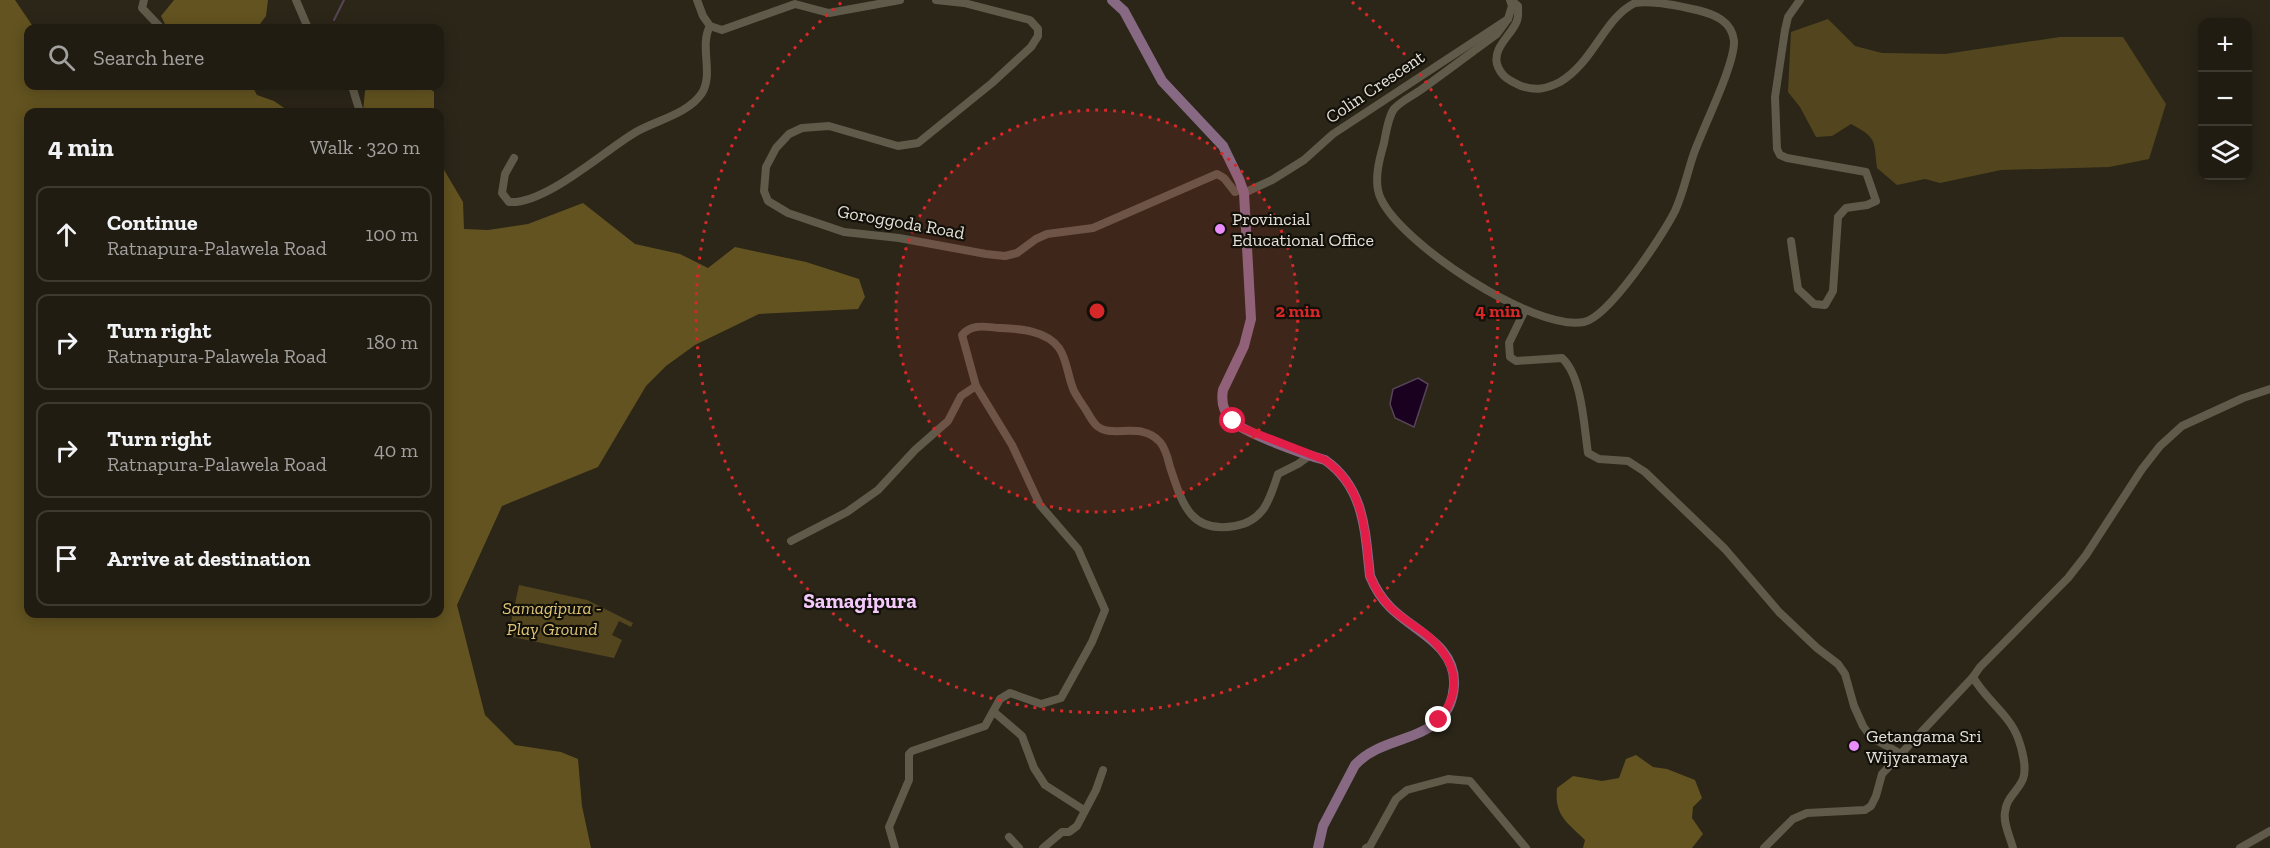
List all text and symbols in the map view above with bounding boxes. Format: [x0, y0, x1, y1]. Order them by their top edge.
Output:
map controls [2198, 18, 2252, 180]
button: + [2198, 18, 2252, 72]
search box [24, 24, 444, 90]
icon: search [45, 41, 78, 74]
text: Search here [93, 44, 204, 71]
street label: Colin Crescent [1321, 46, 1429, 128]
button: − [2198, 72, 2252, 126]
button: layers [2198, 126, 2252, 180]
text: 4 min [48, 131, 114, 163]
text: Walk · 320 m [310, 135, 420, 159]
street label: Goroggoda Road [836, 200, 966, 244]
place label: Provincial Educational Office [1232, 208, 1374, 251]
text: Continue [107, 209, 198, 236]
icon: ahead [50, 218, 83, 251]
text: 100 m [365, 222, 418, 246]
marker: Provincial Educational Office [1213, 222, 1227, 236]
text: Ratnapura-Palawela Road [107, 236, 327, 260]
text: 2 min [1276, 300, 1321, 322]
text: 4 min [1475, 300, 1521, 322]
centre of rings [1087, 301, 1107, 321]
text: Turn right [107, 317, 211, 344]
icon: right [50, 326, 83, 359]
text: 180 m [366, 330, 418, 354]
text: Ratnapura-Palawela Road [107, 344, 327, 368]
route start [1219, 407, 1245, 433]
text: Turn right [107, 425, 211, 452]
icon: right [50, 434, 83, 467]
text: 40 m [374, 438, 418, 462]
text: Ratnapura-Palawela Road [107, 452, 327, 476]
icon: arrive [50, 542, 83, 575]
text: Arrive at destination [107, 545, 310, 572]
district label: Samagipura [803, 588, 917, 613]
park label: Samagipura - Play Ground [502, 597, 602, 640]
route end [1425, 706, 1451, 732]
place label: Getangama Sri Wijyaramaya [1866, 725, 1982, 768]
marker: Getangama Sri Wijyaramaya [1847, 739, 1861, 753]

